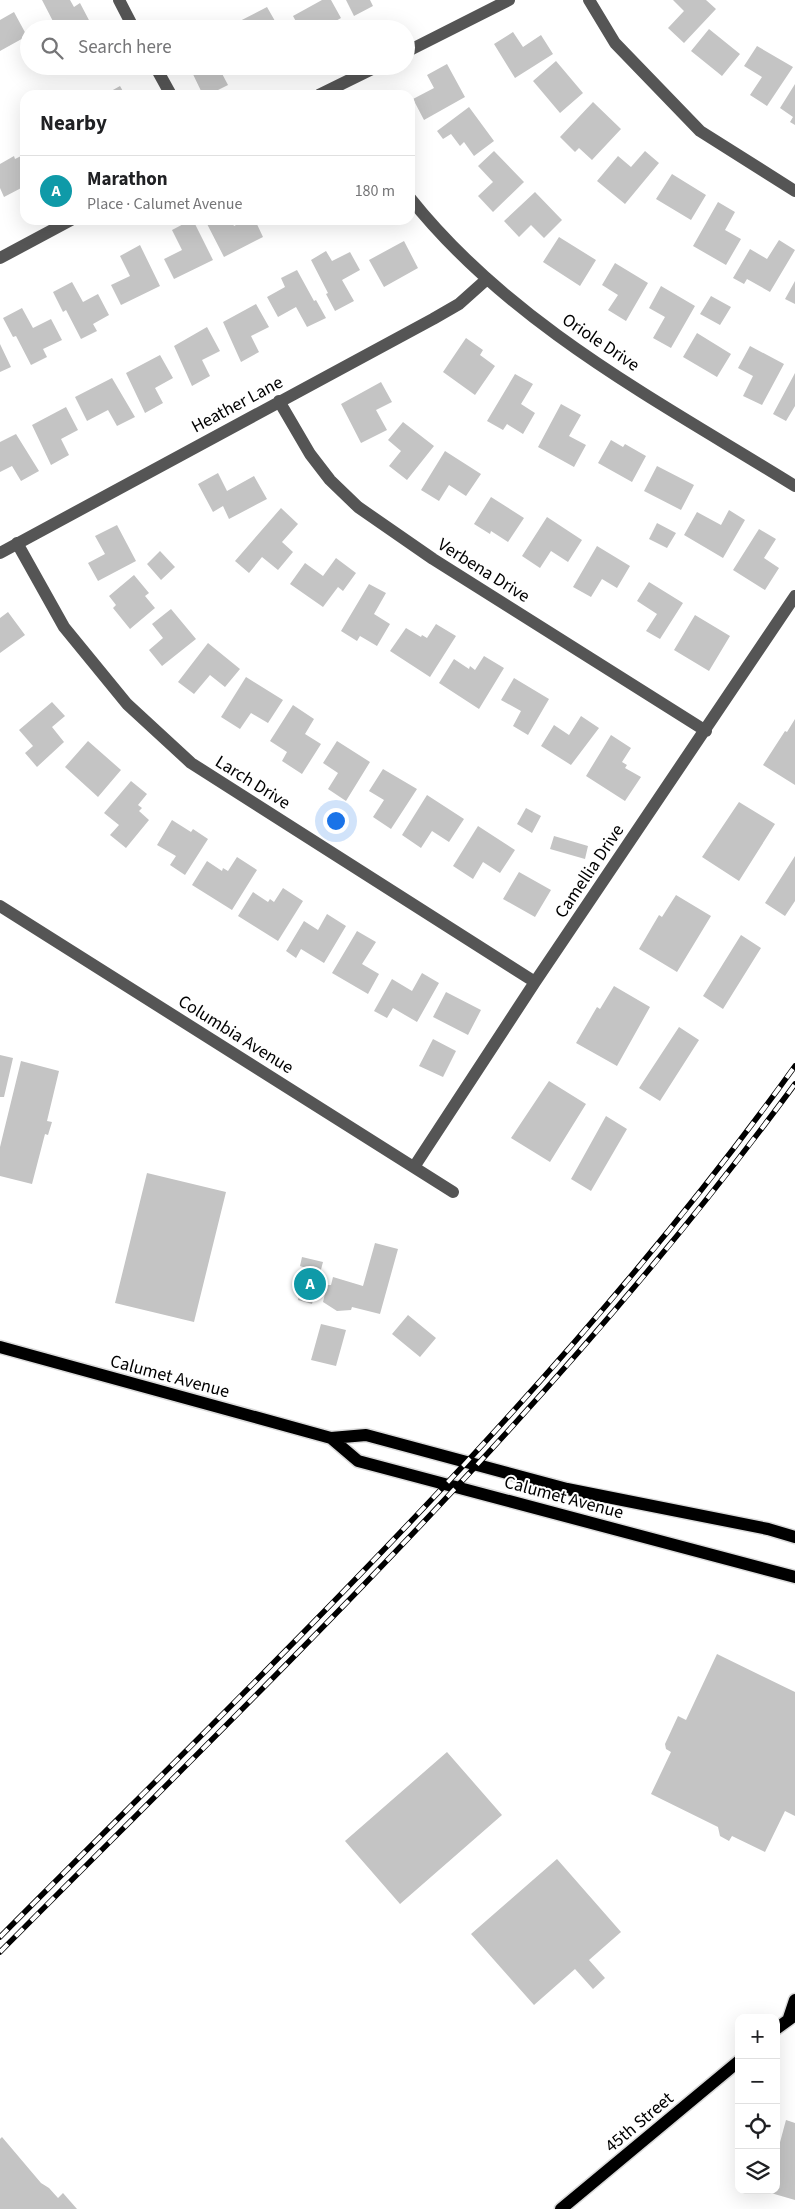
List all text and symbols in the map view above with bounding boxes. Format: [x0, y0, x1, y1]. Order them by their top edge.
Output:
search box [20, 20, 415, 75]
icon: search [38, 34, 66, 62]
text: Search here [78, 34, 172, 61]
text: Nearby [40, 108, 107, 138]
text: Marathon [87, 166, 168, 193]
text: A [51, 180, 61, 202]
text: 180 m [355, 180, 395, 202]
text: Place · Calumet Avenue [87, 193, 242, 215]
street label: Oriole Drive [557, 307, 644, 378]
street label: Heather Lane [187, 370, 288, 439]
street label: Verbena Drive [433, 532, 535, 609]
street label: Larch Drive [210, 749, 295, 815]
your location [323, 808, 349, 834]
street label: Camellia Drive [549, 819, 630, 923]
street label: Columbia Avenue [173, 989, 298, 1080]
pin: A [294, 1265, 326, 1303]
street label: Calumet Avenue [107, 1349, 232, 1404]
street label: Calumet Avenue [501, 1470, 626, 1525]
map controls [735, 2014, 780, 2194]
button: + [735, 2014, 780, 2059]
button: − [735, 2059, 780, 2104]
street label: 45th Street [600, 2086, 679, 2158]
button: locate [735, 2104, 780, 2149]
button: layers [735, 2149, 780, 2194]

